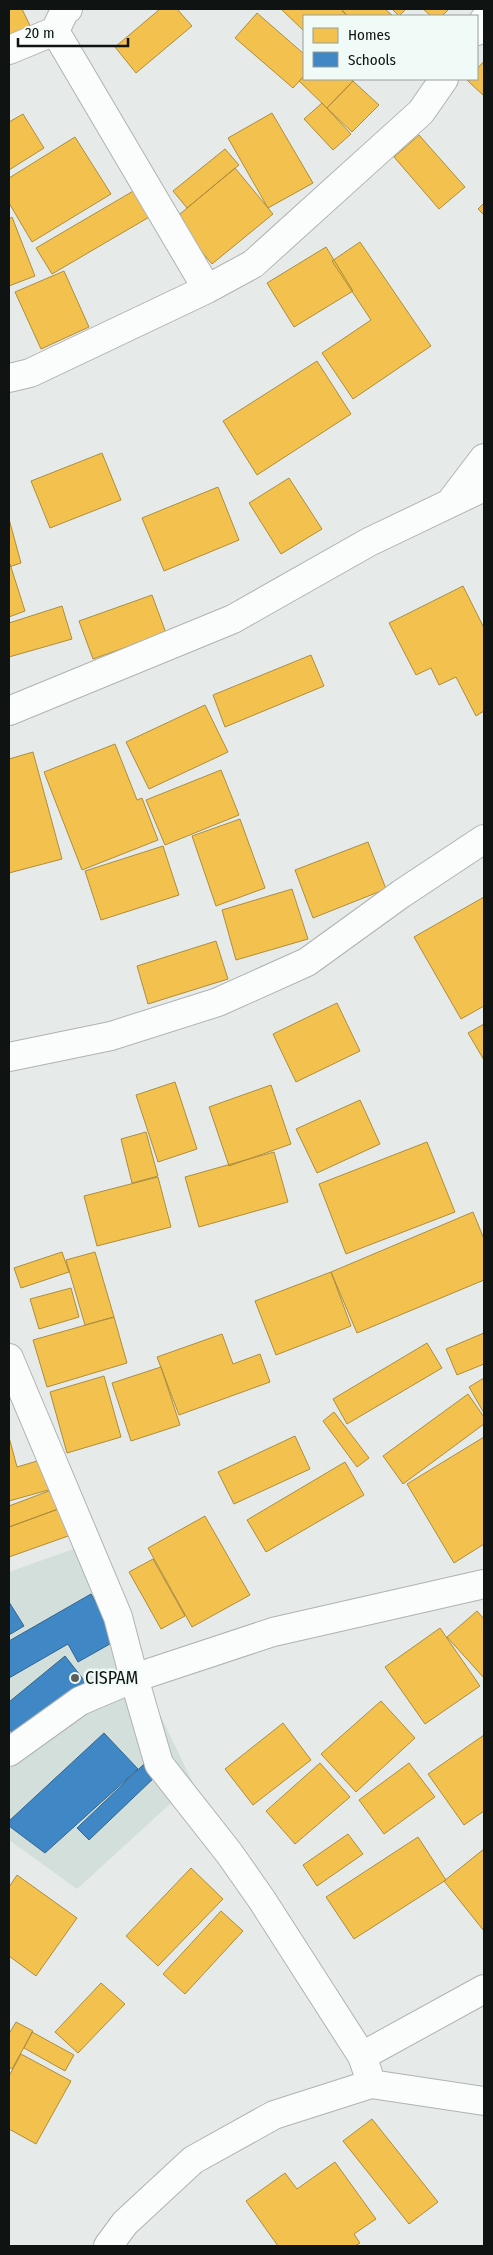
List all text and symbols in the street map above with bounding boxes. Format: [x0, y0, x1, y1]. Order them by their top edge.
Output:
scale bar [18, 15, 128, 47]
legend [303, 15, 478, 80]
text: 20 m [25, 24, 55, 42]
text: Homes [348, 26, 390, 44]
text: Schools [348, 51, 396, 69]
place label: CISPAM [85, 1667, 138, 1689]
marker: CISPAM [69, 1672, 81, 1684]

